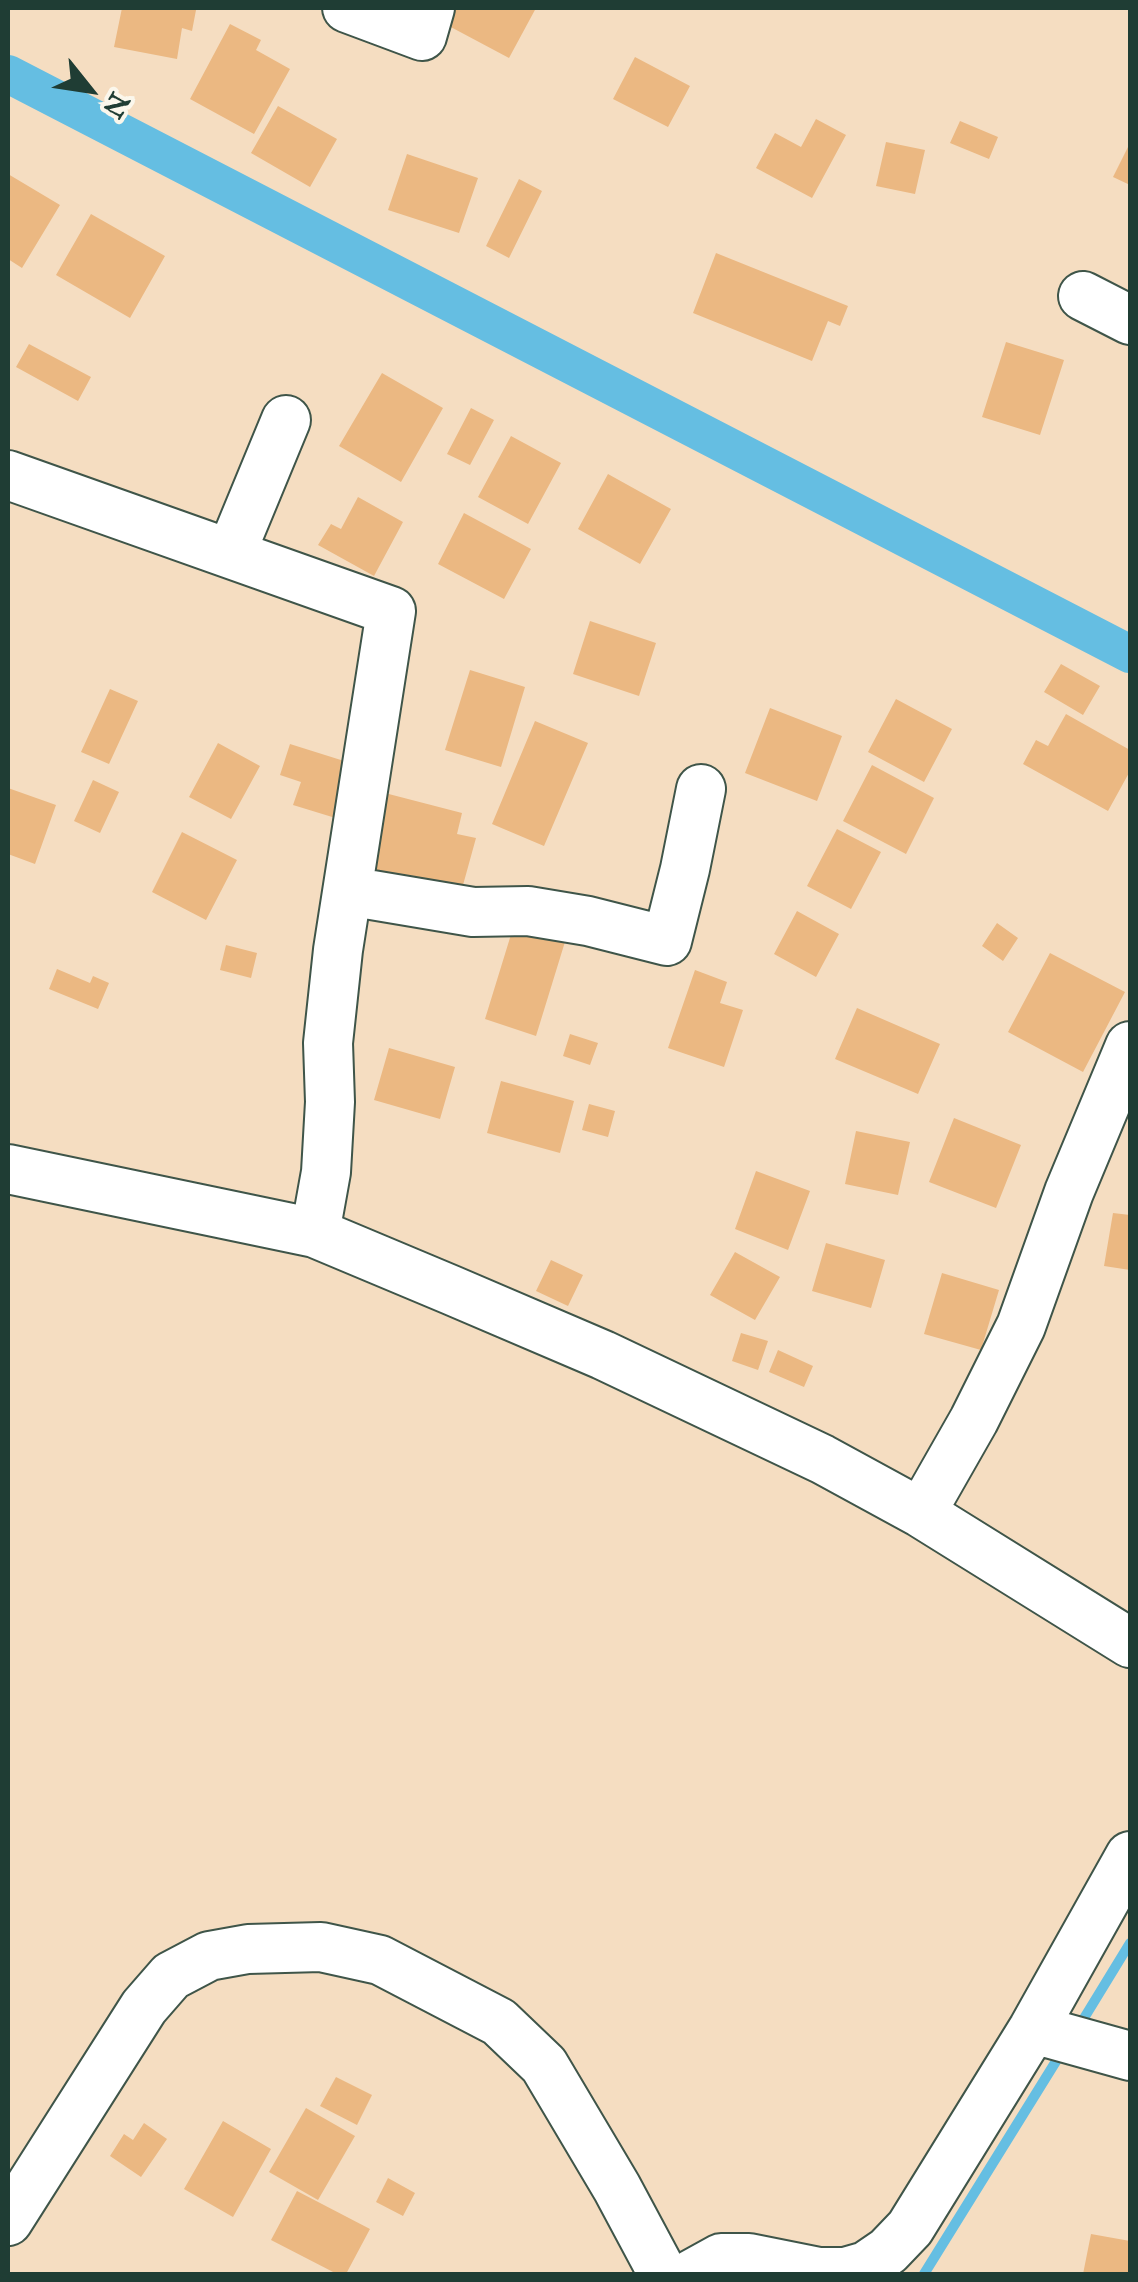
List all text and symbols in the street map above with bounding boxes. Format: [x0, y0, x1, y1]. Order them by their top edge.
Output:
north arrow [40, 40, 140, 140]
text: N [95, 86, 138, 124]

